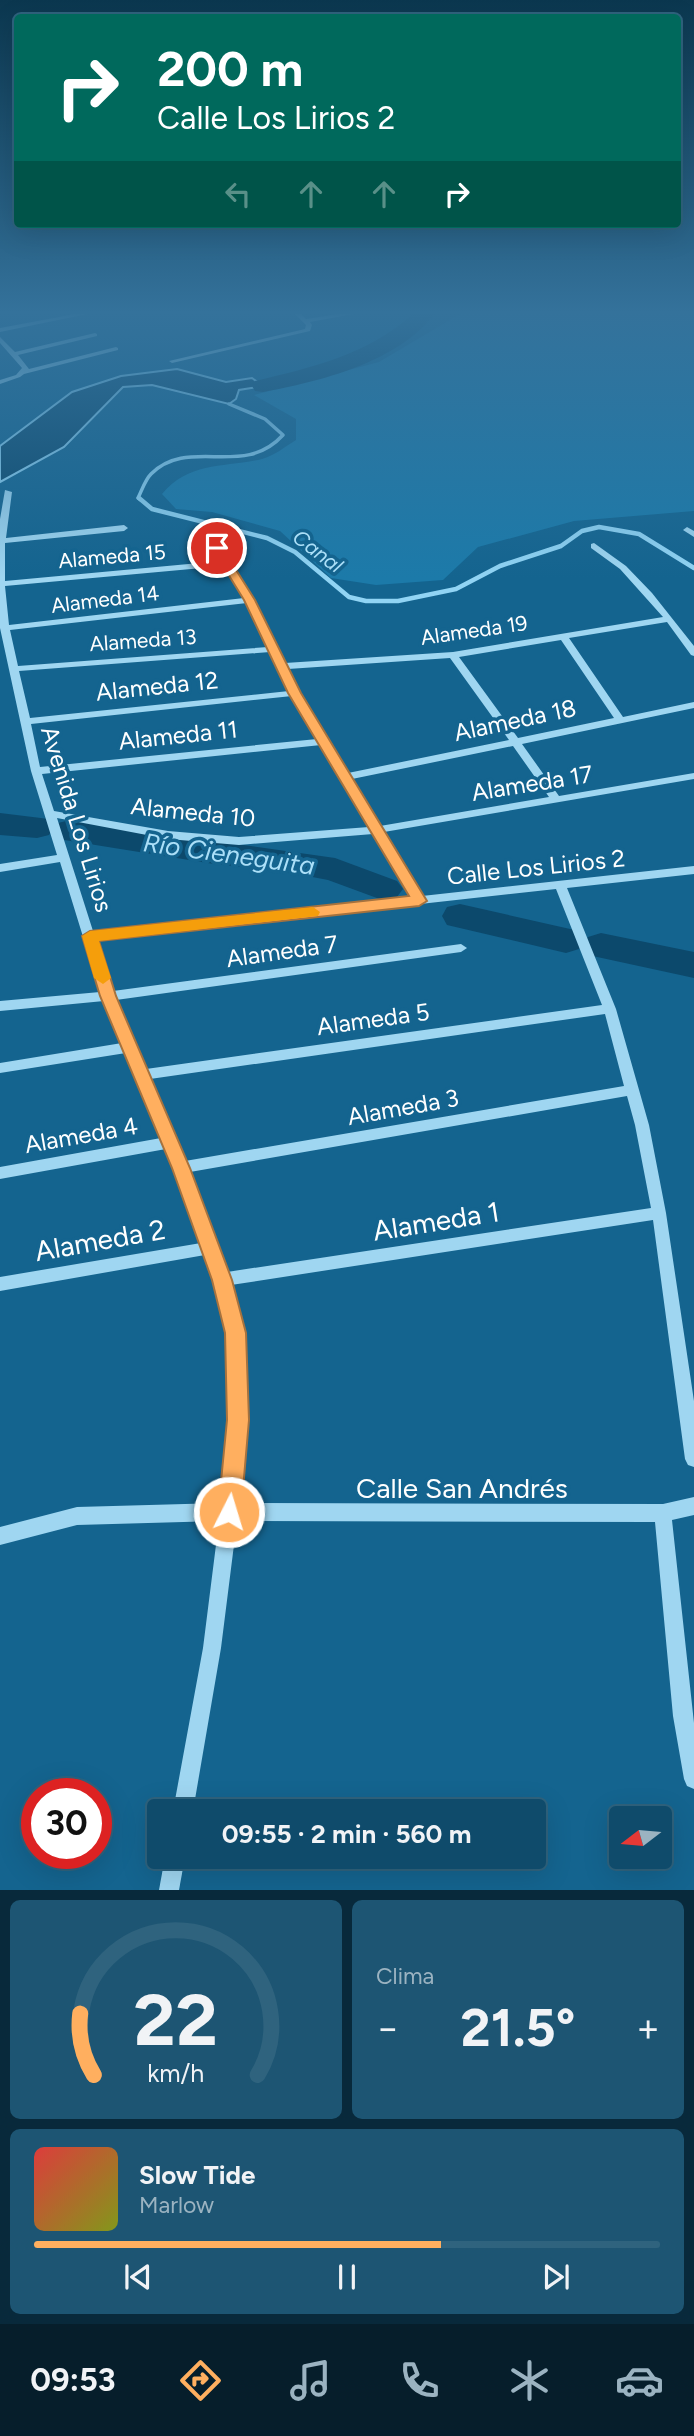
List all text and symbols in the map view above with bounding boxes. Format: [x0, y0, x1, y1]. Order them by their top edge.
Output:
text: 200 m [157, 39, 303, 98]
icon: right [42, 42, 133, 133]
text: Calle Los Lirios 2 [157, 99, 395, 137]
icon: left [219, 175, 257, 213]
icon: ahead [292, 175, 330, 213]
icon: ahead [365, 175, 403, 213]
icon: right [438, 175, 476, 213]
pin [187, 518, 247, 578]
water label: Canal [288, 524, 348, 578]
icon: arrive [198, 529, 236, 567]
street label: Alameda 15 [57, 539, 167, 573]
street label: Alameda 14 [49, 580, 161, 618]
street label: Alameda 19 [419, 610, 529, 650]
street label: Alameda 13 [89, 624, 197, 656]
street label: Alameda 12 [94, 665, 220, 707]
street label: Alameda 18 [451, 693, 579, 747]
street label: Alameda 11 [117, 714, 239, 756]
street label: Avenida Los Lirios [35, 723, 119, 915]
street label: Alameda 17 [469, 759, 595, 807]
street label: Alameda 10 [129, 791, 257, 833]
water label: Río Cieneguita [141, 826, 317, 882]
street label: Calle Los Lirios 2 [446, 843, 626, 891]
street label: Alameda 7 [224, 929, 340, 973]
street label: Alameda 5 [315, 997, 431, 1041]
street label: Alameda 3 [345, 1083, 461, 1131]
street label: Alameda 4 [22, 1111, 140, 1159]
street label: Alameda 1 [370, 1194, 502, 1248]
street label: Alameda 2 [32, 1212, 168, 1268]
street label: Calle San Andrés [356, 1471, 568, 1505]
position arrow [192, 1475, 266, 1549]
speed limit sign: 30 [21, 1778, 112, 1869]
north arrow [609, 1806, 672, 1869]
map controls [609, 1806, 672, 1869]
text: 09:55 · 2 min · 560 m [222, 1818, 471, 1850]
text: Clima [376, 1962, 434, 1990]
text: 22 [134, 1977, 218, 2064]
text: 21.5° [461, 1997, 575, 2059]
text: − [376, 2005, 400, 2051]
text: + [636, 2005, 660, 2051]
text: km/h [147, 2058, 205, 2088]
text: Slow Tide [139, 2159, 255, 2191]
text: Marlow [139, 2191, 214, 2219]
icon: previous [119, 2258, 157, 2296]
icon: pause [328, 2258, 366, 2296]
icon: next [537, 2258, 575, 2296]
icon: directions [176, 2356, 225, 2405]
icon: music [286, 2356, 335, 2405]
icon: phone [395, 2356, 444, 2405]
icon: climate [505, 2356, 554, 2405]
icon: car [615, 2356, 664, 2405]
text: 09:53 [30, 2361, 116, 2399]

